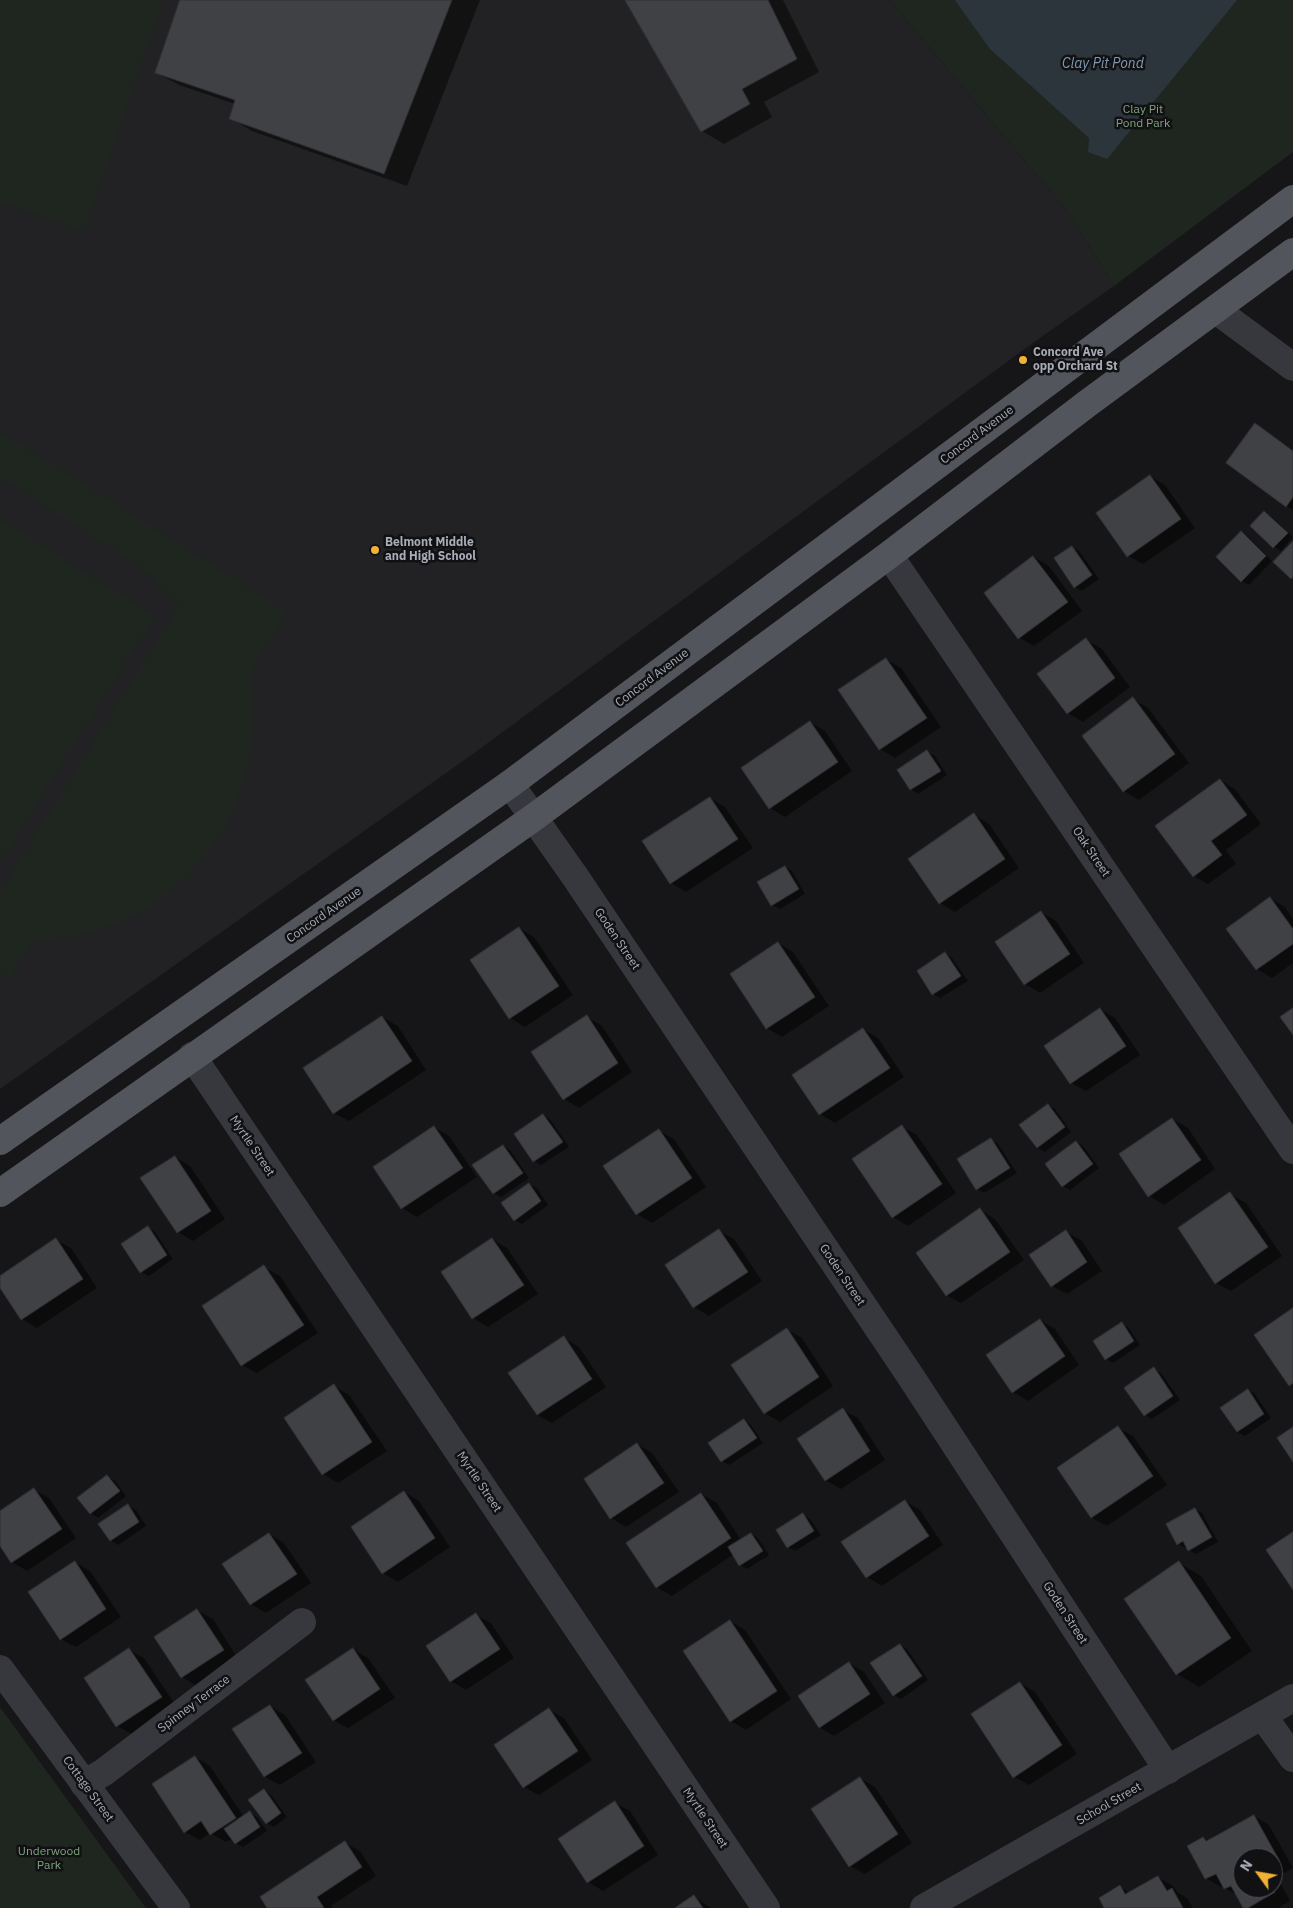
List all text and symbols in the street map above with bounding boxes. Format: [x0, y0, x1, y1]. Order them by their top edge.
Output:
water label: Clay Pit Pond [1062, 56, 1144, 72]
park label: Clay Pit Pond Park [1116, 103, 1170, 131]
place label: Concord Ave opp Orchard St [1033, 346, 1118, 374]
marker: Concord Ave opp Orchard St [1017, 354, 1029, 366]
street label: Concord Avenue [938, 403, 1016, 467]
place label: Belmont Middle and High School [385, 536, 476, 564]
marker: Belmont Middle and High School [369, 544, 381, 556]
street label: Concord Avenue [613, 646, 691, 710]
street label: Oak Street [1069, 824, 1113, 880]
street label: Concord Avenue [284, 884, 364, 946]
street label: Goden Street [591, 905, 643, 973]
street label: Myrtle Street [226, 1113, 278, 1179]
street label: Goden Street [816, 1241, 868, 1309]
street label: Myrtle Street [453, 1449, 505, 1515]
street label: Goden Street [1040, 1579, 1090, 1647]
street label: Spinney Terrace [155, 1672, 233, 1736]
street label: Cottage Street [59, 1753, 117, 1825]
street label: School Street [1074, 1780, 1144, 1828]
street label: Myrtle Street [679, 1785, 731, 1851]
park label: Underwood Park [18, 1845, 80, 1873]
north arrow [1233, 1848, 1283, 1898]
text: N [1236, 1857, 1256, 1875]

